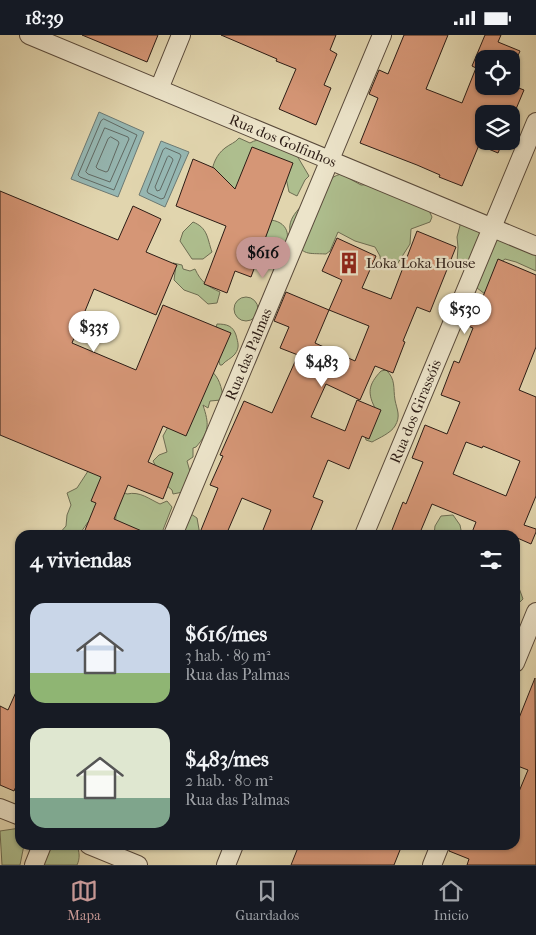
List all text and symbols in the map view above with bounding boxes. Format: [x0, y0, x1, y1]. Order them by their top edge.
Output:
text: 18:39 [25, 7, 64, 29]
map controls [475, 50, 520, 150]
button: locate [475, 50, 520, 95]
button: layers [475, 105, 520, 150]
street label: Rua dos Golfinhos [226, 110, 340, 171]
pin: $616 [233, 237, 293, 279]
text: $616 [247, 243, 279, 262]
building icon: Loka Loka House [336, 250, 362, 276]
place label: Loka Loka House [366, 254, 476, 272]
pin: $530 [435, 293, 495, 335]
text: $530 [449, 299, 481, 318]
street label: Rua das Palmas [221, 305, 276, 403]
pin: $335 [64, 311, 124, 353]
text: $335 [80, 317, 108, 336]
pin: $483 [292, 345, 352, 388]
text: $483 [306, 352, 338, 371]
street label: Rua dos Girassóis [386, 356, 445, 466]
icon: filters [477, 546, 505, 574]
text: 4 viviendas [30, 548, 131, 572]
text: $616/mes [185, 622, 267, 646]
icon: home [70, 623, 130, 683]
text: 3 hab. · 89 m² [185, 646, 271, 665]
text: Rua das Palmas [185, 665, 290, 684]
text: $483/mes [185, 747, 269, 771]
icon: home [70, 748, 130, 808]
text: 2 hab. · 80 m² [185, 771, 273, 790]
text: Rua das Palmas [185, 790, 290, 809]
tab: Mapa [67, 877, 101, 924]
tab: Guardados [235, 877, 299, 924]
tab: Inicio [434, 877, 469, 924]

